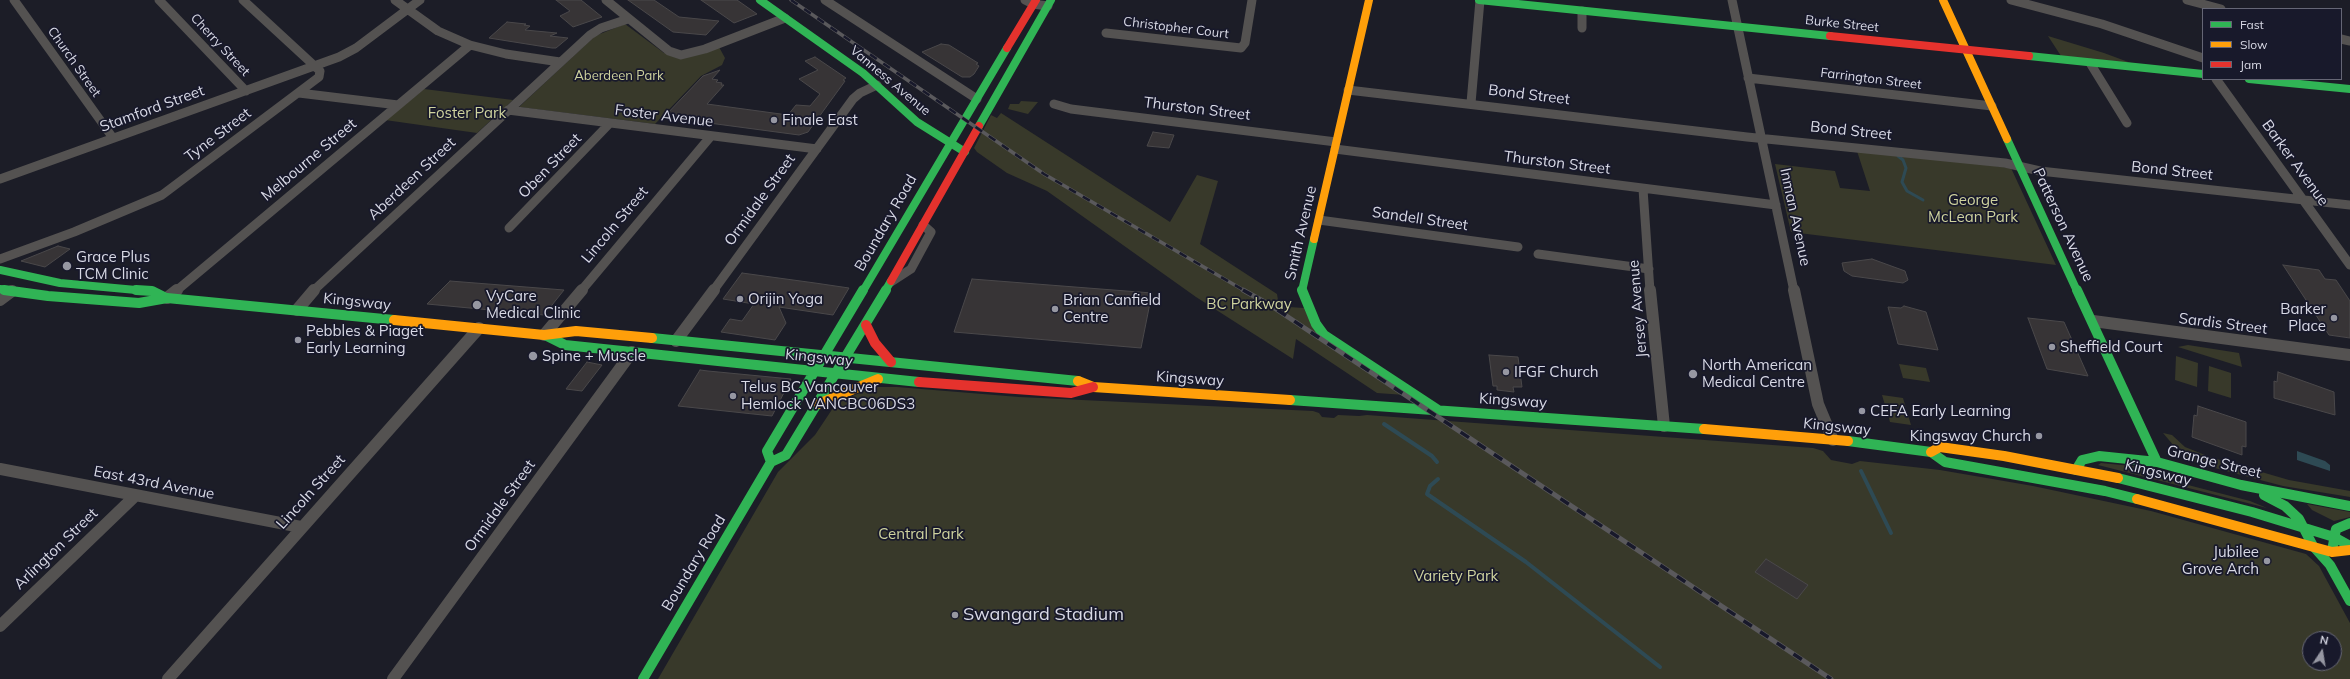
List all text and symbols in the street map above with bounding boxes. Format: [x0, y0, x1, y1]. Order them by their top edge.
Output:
legend [2202, 8, 2342, 80]
street label: Cherry Street [187, 11, 253, 79]
street label: Burke Street [1804, 12, 1880, 36]
street label: Christopher Court [1122, 14, 1230, 42]
text: Fast [2240, 17, 2264, 32]
street label: Church Street [44, 24, 104, 100]
text: Slow [2240, 37, 2268, 52]
street label: Vanness Avenue [847, 43, 933, 119]
text: Jam [2240, 57, 2262, 72]
street label: Farrington Street [1820, 65, 1922, 93]
park label: Aberdeen Park [574, 68, 664, 84]
street label: Bond Street [1487, 81, 1571, 109]
street label: Stamford Street [97, 82, 207, 136]
street label: Thurston Street [1143, 94, 1251, 124]
street label: Foster Avenue [614, 101, 714, 131]
street label: Tyne Street [181, 104, 255, 166]
park label: Foster Park [428, 104, 506, 122]
place label: Finale East [782, 111, 858, 129]
street label: Melbourne Street [258, 115, 360, 205]
marker: Finale East [769, 115, 779, 125]
street label: Barker Avenue [2258, 116, 2332, 210]
street label: Bond Street [1809, 118, 1893, 144]
street label: Oben Street [515, 130, 585, 202]
street label: Aberdeen Street [365, 134, 459, 224]
street label: Thurston Street [1503, 148, 1611, 178]
street label: Ormidale Street [721, 151, 799, 249]
street label: Bond Street [2130, 158, 2214, 184]
street label: Patterson Avenue [2029, 165, 2097, 285]
street label: Inman Avenue [1776, 166, 1814, 268]
street label: Boundary Road [851, 171, 921, 275]
street label: Lincoln Street [578, 183, 652, 267]
street label: Smith Avenue [1281, 184, 1321, 282]
park label: George McLean Park [1928, 191, 2018, 226]
street label: Sandell Street [1371, 203, 1469, 235]
place label: Grace Plus TCM Clinic [76, 248, 150, 283]
street label: Jersey Avenue [1625, 259, 1651, 359]
marker: Grace Plus TCM Clinic [61, 260, 73, 272]
place label: VyCare Medical Clinic [486, 287, 581, 322]
street label: Kingsway [322, 289, 392, 315]
place label: Orijin Yoga [748, 290, 823, 308]
place label: Brian Canfield Centre [1063, 291, 1161, 326]
marker: Orijin Yoga [735, 294, 745, 304]
park label: BC Parkway [1206, 295, 1292, 313]
marker: VyCare Medical Clinic [471, 299, 483, 311]
place label: Barker Place [2280, 300, 2326, 335]
marker: Brian Canfield Centre [1050, 304, 1060, 314]
street label: Sardis Street [2178, 310, 2268, 338]
marker: Barker Place [2329, 313, 2339, 323]
place label: Pebbles & Piaget Early Learning [306, 322, 423, 357]
marker: Pebbles & Piaget Early Learning [293, 335, 303, 345]
place label: Sheffield Court [2060, 338, 2162, 356]
marker: Sheffield Court [2047, 342, 2057, 352]
street label: Kingsway [784, 345, 854, 371]
place label: Spine + Muscle [542, 347, 646, 365]
marker: Spine + Muscle [527, 350, 539, 362]
place label: North American Medical Centre [1702, 356, 1812, 391]
place label: IFGF Church [1514, 363, 1599, 381]
marker: IFGF Church [1501, 367, 1511, 377]
street label: Kingsway [1155, 368, 1225, 390]
marker: North American Medical Centre [1687, 368, 1699, 380]
place label: Telus BC Vancouver Hemlock VANCBC06DS3 [741, 378, 915, 413]
street label: Kingsway [1478, 390, 1548, 412]
marker: Telus BC Vancouver Hemlock VANCBC06DS3 [728, 391, 738, 401]
place label: CEFA Early Learning [1870, 402, 2011, 420]
marker: CEFA Early Learning [1857, 406, 1867, 416]
street label: Kingsway [1802, 414, 1872, 440]
place label: Kingsway Church [1910, 427, 2031, 445]
marker: Kingsway Church [2034, 431, 2044, 441]
street label: Grange Street [2165, 442, 2263, 482]
street label: Lincoln Street [273, 451, 349, 533]
street label: Kingsway [2123, 456, 2193, 490]
street label: Ormidale Street [461, 457, 539, 555]
street label: East 43rd Avenue [92, 462, 216, 504]
street label: Arlington Street [10, 505, 102, 593]
street label: Boundary Road [658, 512, 730, 614]
park label: Central Park [878, 525, 964, 543]
place label: Jubilee Grove Arch [2182, 543, 2259, 578]
marker: Jubilee Grove Arch [2262, 556, 2272, 566]
park label: Variety Park [1414, 567, 1498, 585]
place label: Swangard Stadium [963, 604, 1124, 626]
marker: Swangard Stadium [950, 610, 960, 620]
north arrow [2302, 631, 2342, 671]
text: N [2319, 633, 2330, 648]

